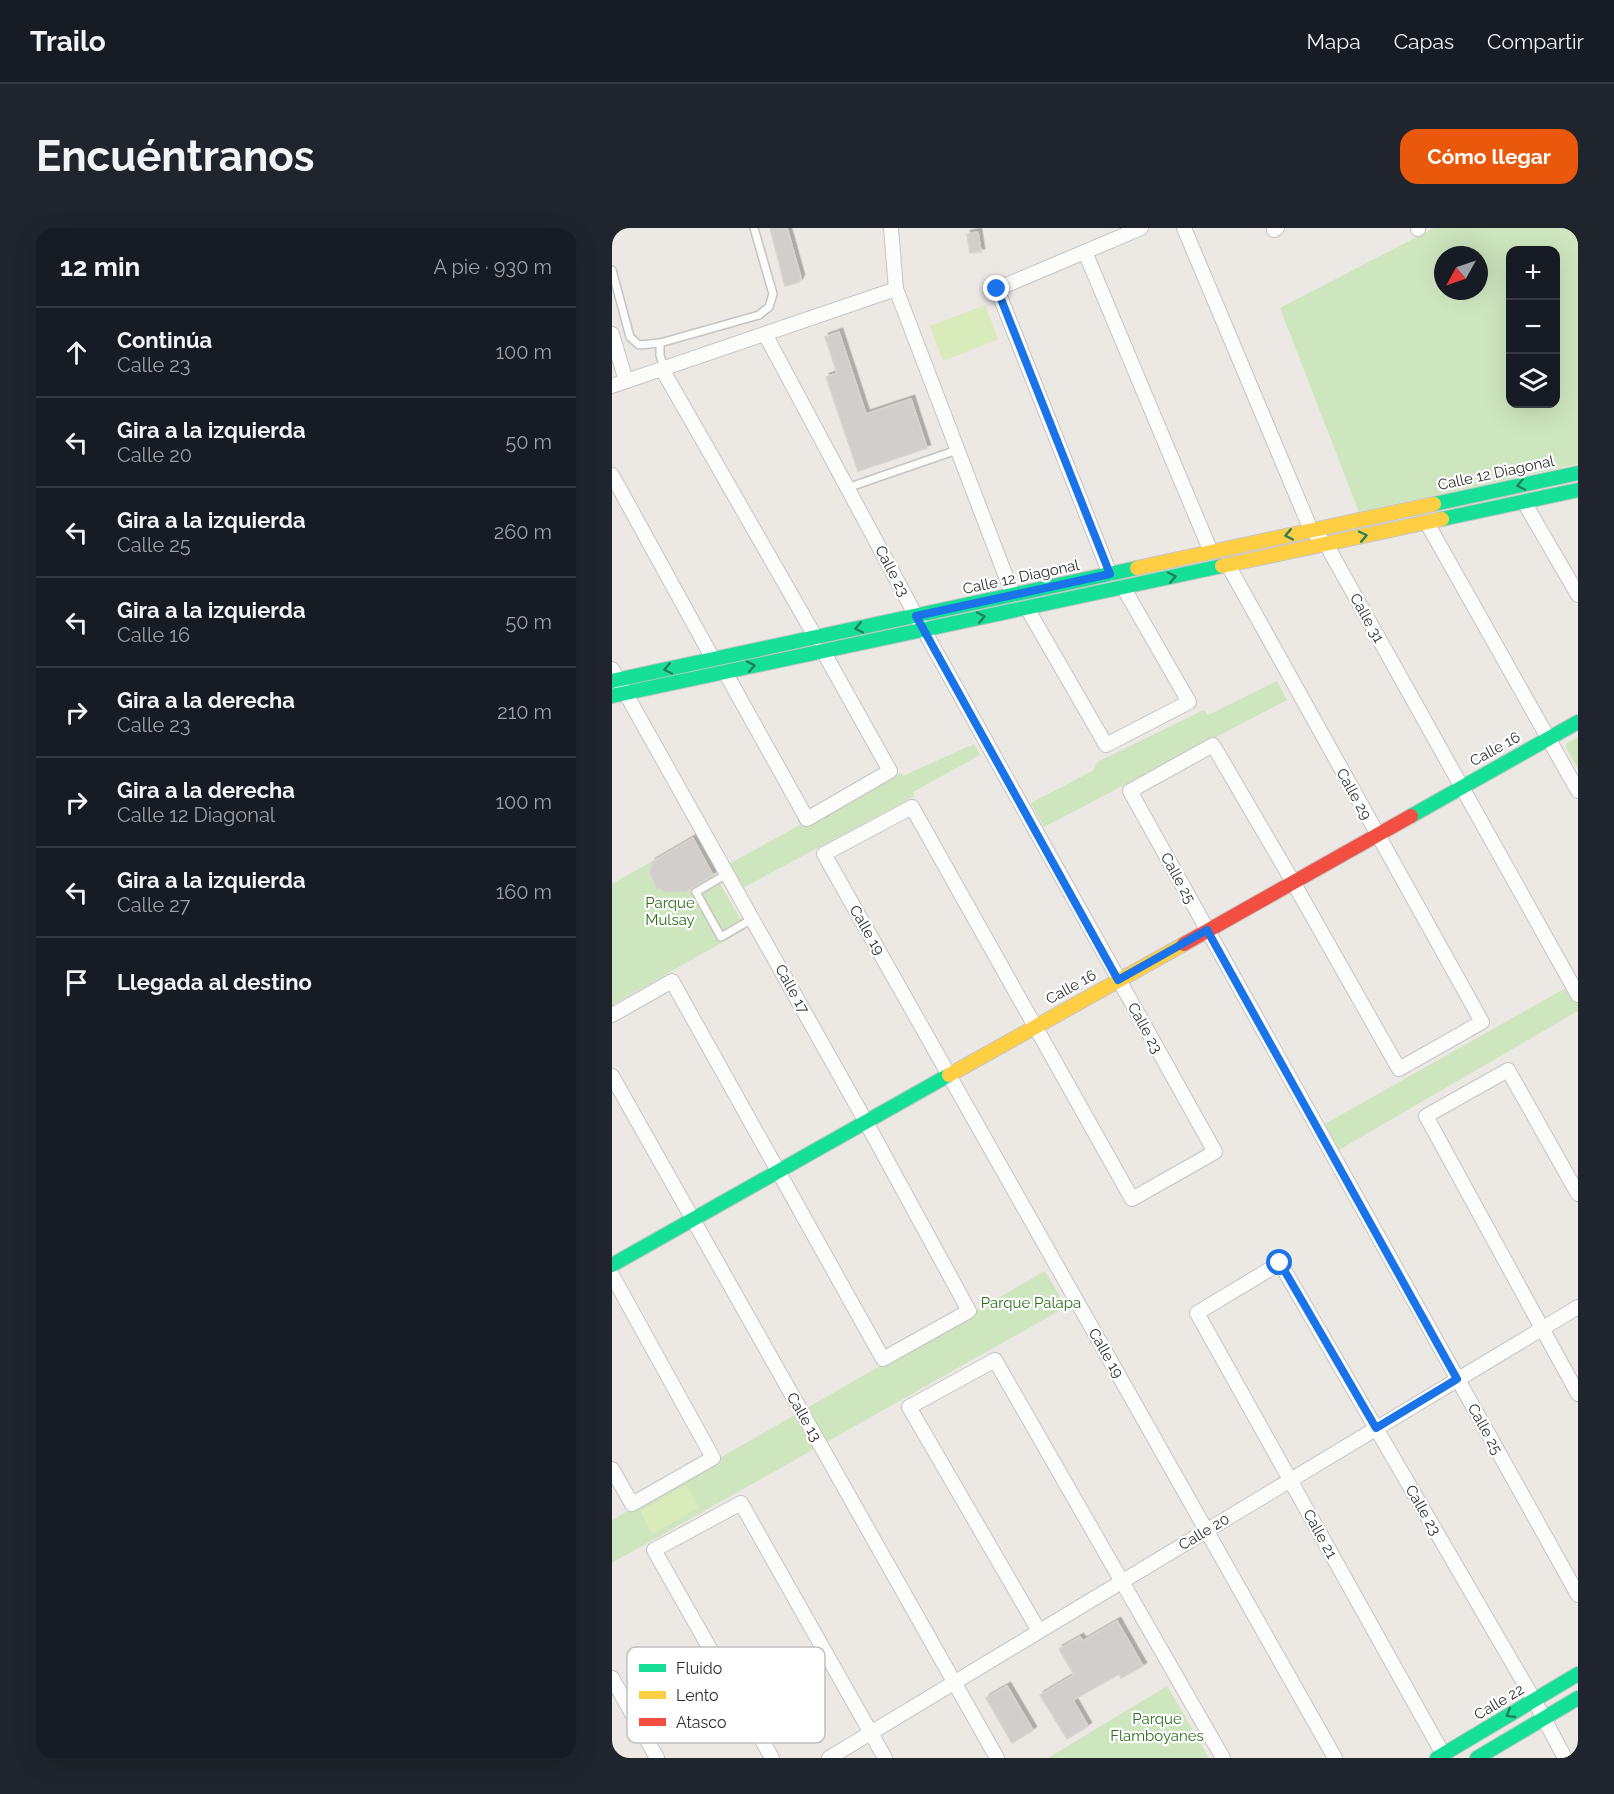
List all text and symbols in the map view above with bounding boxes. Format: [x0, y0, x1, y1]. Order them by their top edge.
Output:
text: Trailo [30, 25, 106, 58]
text: Mapa [1306, 29, 1361, 54]
text: Capas [1394, 29, 1454, 54]
text: Compartir [1487, 29, 1584, 54]
button: Cómo llegar [1400, 129, 1578, 184]
text: Encuéntranos [36, 132, 315, 181]
north arrow [1434, 246, 1488, 300]
map controls [1506, 246, 1560, 408]
button: + [1506, 246, 1560, 300]
text: 12 min [60, 252, 140, 282]
text: A pie · 930 m [433, 255, 552, 279]
route end [983, 275, 1009, 301]
button: − [1506, 300, 1560, 354]
text: Continúa [117, 327, 212, 353]
icon: ahead [60, 336, 93, 369]
text: 100 m [495, 340, 552, 364]
text: Calle 23 [117, 353, 190, 377]
button: layers [1506, 354, 1560, 408]
text: Gira a la izquierda [117, 417, 306, 443]
icon: left [60, 426, 93, 459]
text: 50 m [505, 430, 552, 454]
text: Calle 20 [117, 443, 192, 467]
street label: Calle 12 Diagonal [1436, 452, 1557, 494]
one-way arrow [1516, 478, 1526, 491]
text: Gira a la izquierda [117, 507, 306, 533]
icon: left [60, 516, 93, 549]
text: 260 m [494, 520, 552, 544]
one-way arrow [1284, 528, 1294, 541]
one-way arrow [1357, 530, 1367, 543]
text: Calle 25 [117, 533, 191, 557]
street label: Calle 23 [871, 542, 913, 600]
street label: Calle 12 Diagonal [961, 556, 1082, 598]
one-way arrow [1167, 571, 1177, 584]
street label: Calle 31 [1346, 590, 1388, 646]
text: Gira a la izquierda [117, 597, 306, 623]
icon: left [60, 606, 93, 639]
text: 50 m [505, 610, 552, 634]
one-way arrow [976, 612, 986, 625]
one-way arrow [854, 621, 864, 634]
text: Calle 16 [117, 623, 190, 647]
one-way arrow [746, 660, 756, 673]
one-way arrow [664, 662, 674, 675]
text: Gira a la derecha [117, 687, 295, 713]
icon: right [60, 696, 93, 729]
text: 210 m [497, 700, 552, 724]
text: Calle 23 [117, 713, 190, 737]
street label: Calle 16 [1467, 728, 1523, 770]
street label: Calle 29 [1333, 765, 1376, 823]
text: Gira a la derecha [117, 777, 295, 803]
icon: right [60, 786, 93, 819]
text: 100 m [495, 790, 552, 814]
text: Calle 12 Diagonal [117, 803, 275, 827]
street label: Calle 25 [1157, 849, 1199, 907]
text: Gira a la izquierda [117, 867, 306, 893]
icon: left [60, 876, 93, 909]
text: 160 m [496, 880, 552, 904]
text: Calle 27 [117, 893, 190, 917]
park label: Parque Mulsay [645, 894, 695, 929]
street label: Calle 19 [846, 902, 889, 958]
street label: Calle 17 [771, 961, 813, 1017]
icon: arrive [60, 966, 93, 999]
street label: Calle 16 [1043, 966, 1099, 1008]
text: Llegada al destino [117, 969, 312, 995]
street label: Calle 23 [1124, 1000, 1166, 1056]
route start [1266, 1249, 1292, 1275]
park label: Parque Palapa [981, 1294, 1081, 1312]
street label: Calle 19 [1085, 1325, 1128, 1381]
street label: Calle 13 [783, 1389, 825, 1445]
street label: Calle 25 [1464, 1400, 1506, 1458]
street label: Calle 23 [1401, 1482, 1445, 1538]
street label: Calle 21 [1299, 1506, 1341, 1562]
street label: Calle 20 [1175, 1510, 1233, 1554]
legend [627, 1647, 825, 1743]
text: Fluido [676, 1659, 722, 1678]
street label: Calle 22 [1471, 1680, 1527, 1724]
text: Lento [676, 1686, 719, 1705]
one-way arrow [1506, 1707, 1516, 1719]
park label: Parque Flamboyanes [1110, 1710, 1204, 1745]
text: Atasco [676, 1713, 727, 1732]

